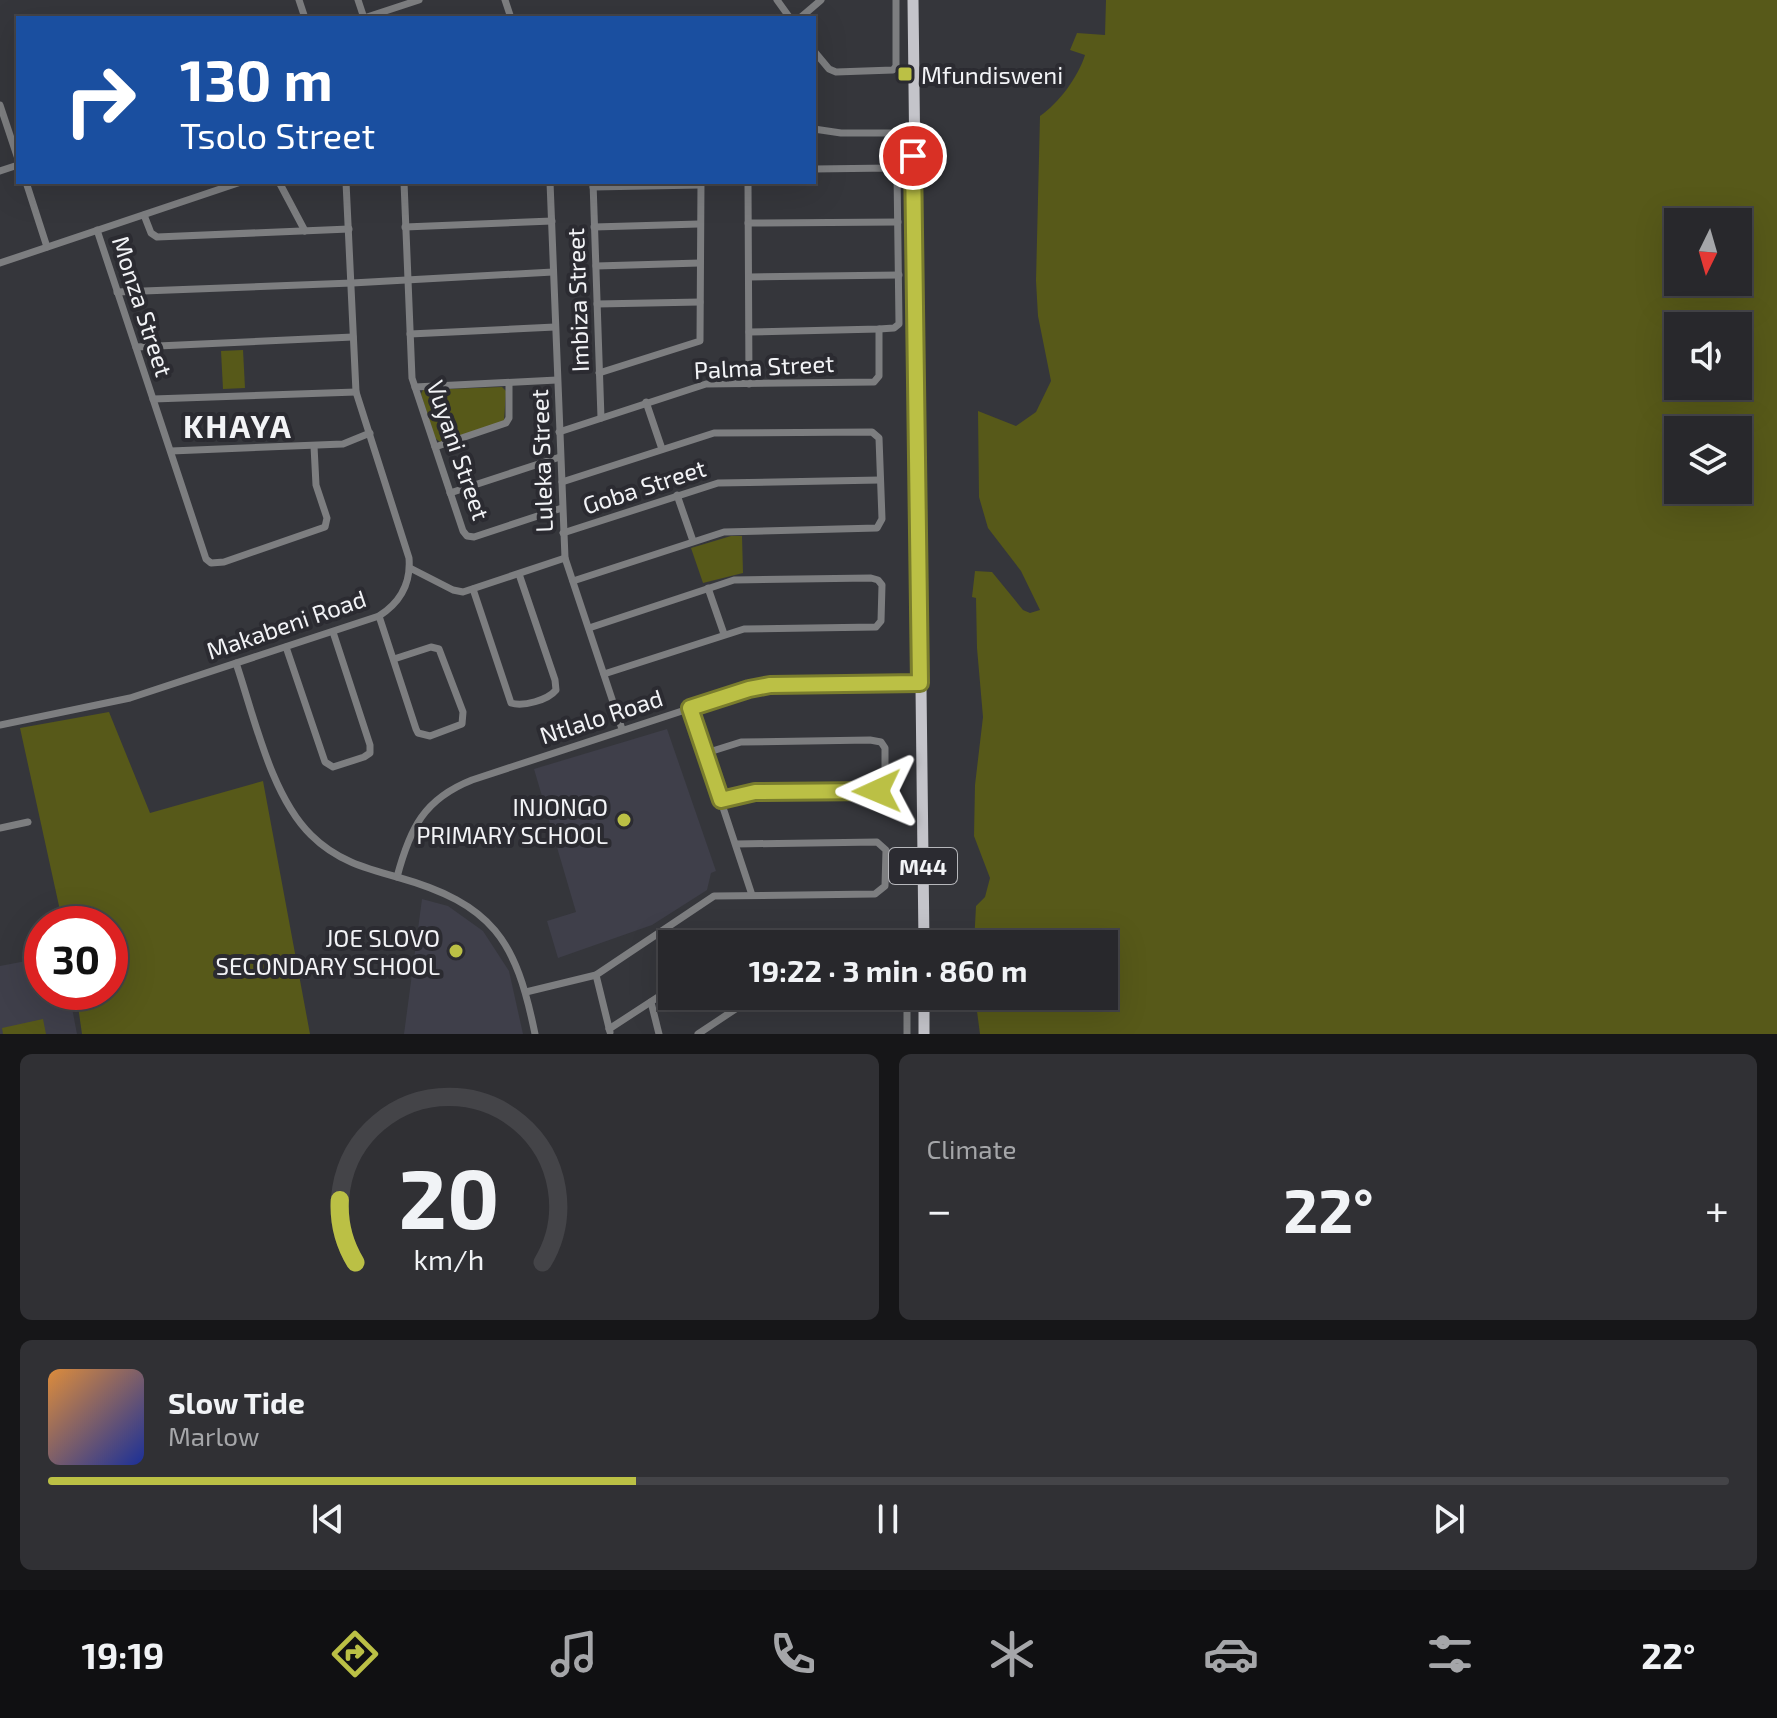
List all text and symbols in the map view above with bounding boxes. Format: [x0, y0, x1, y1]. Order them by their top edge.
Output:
text: 130 m [180, 45, 333, 112]
icon: right [48, 48, 152, 152]
place label: Mfundisweni [921, 60, 1063, 89]
marker: Mfundisweni [896, 65, 914, 83]
text: Tsolo Street [180, 113, 375, 156]
pin [879, 122, 947, 190]
icon: arrive [891, 134, 935, 178]
north arrow [1664, 208, 1752, 296]
map controls [1664, 208, 1752, 504]
street label: Imbiza Street [560, 227, 594, 373]
street label: Monza Street [107, 232, 179, 380]
button: sound [1664, 312, 1752, 400]
street label: Palma Street [693, 348, 835, 384]
street label: Vuyani Street [422, 377, 496, 523]
street label: Luleka Street [524, 389, 558, 533]
district label: KHAYA [183, 406, 293, 444]
button: layers [1664, 416, 1752, 504]
street label: Goba Street [579, 452, 709, 520]
street label: Makabeni Road [202, 583, 370, 665]
street label: Ntlalo Road [536, 682, 666, 750]
position arrow [835, 749, 919, 833]
place label: INJONGO PRIMARY SCHOOL [416, 792, 608, 849]
marker: INJONGO PRIMARY SCHOOL [615, 811, 633, 829]
road number: M44 [889, 848, 957, 884]
speed limit sign: 30 [24, 906, 128, 1010]
place label: JOE SLOVO SECONDARY SCHOOL [216, 923, 440, 980]
marker: JOE SLOVO SECONDARY SCHOOL [447, 942, 465, 960]
text: 19:22 · 3 min · 860 m [749, 952, 1027, 988]
text: Climate [927, 1133, 1016, 1164]
text: 20 [399, 1146, 500, 1246]
text: 22° [1283, 1173, 1374, 1245]
text: − [927, 1182, 952, 1235]
text: + [1705, 1182, 1729, 1235]
text: km/h [414, 1241, 485, 1276]
text: Slow Tide [168, 1384, 305, 1420]
text: Marlow [168, 1420, 259, 1451]
icon: previous [306, 1497, 350, 1541]
icon: pause [866, 1497, 910, 1541]
icon: next [1427, 1497, 1471, 1541]
icon: directions [327, 1626, 383, 1682]
icon: music [546, 1626, 602, 1682]
icon: phone [765, 1626, 821, 1682]
icon: climate [984, 1626, 1040, 1682]
icon: car [1203, 1626, 1259, 1682]
icon: filters [1422, 1626, 1478, 1682]
text: 19:19 [81, 1633, 164, 1676]
text: 22° [1641, 1633, 1695, 1676]

